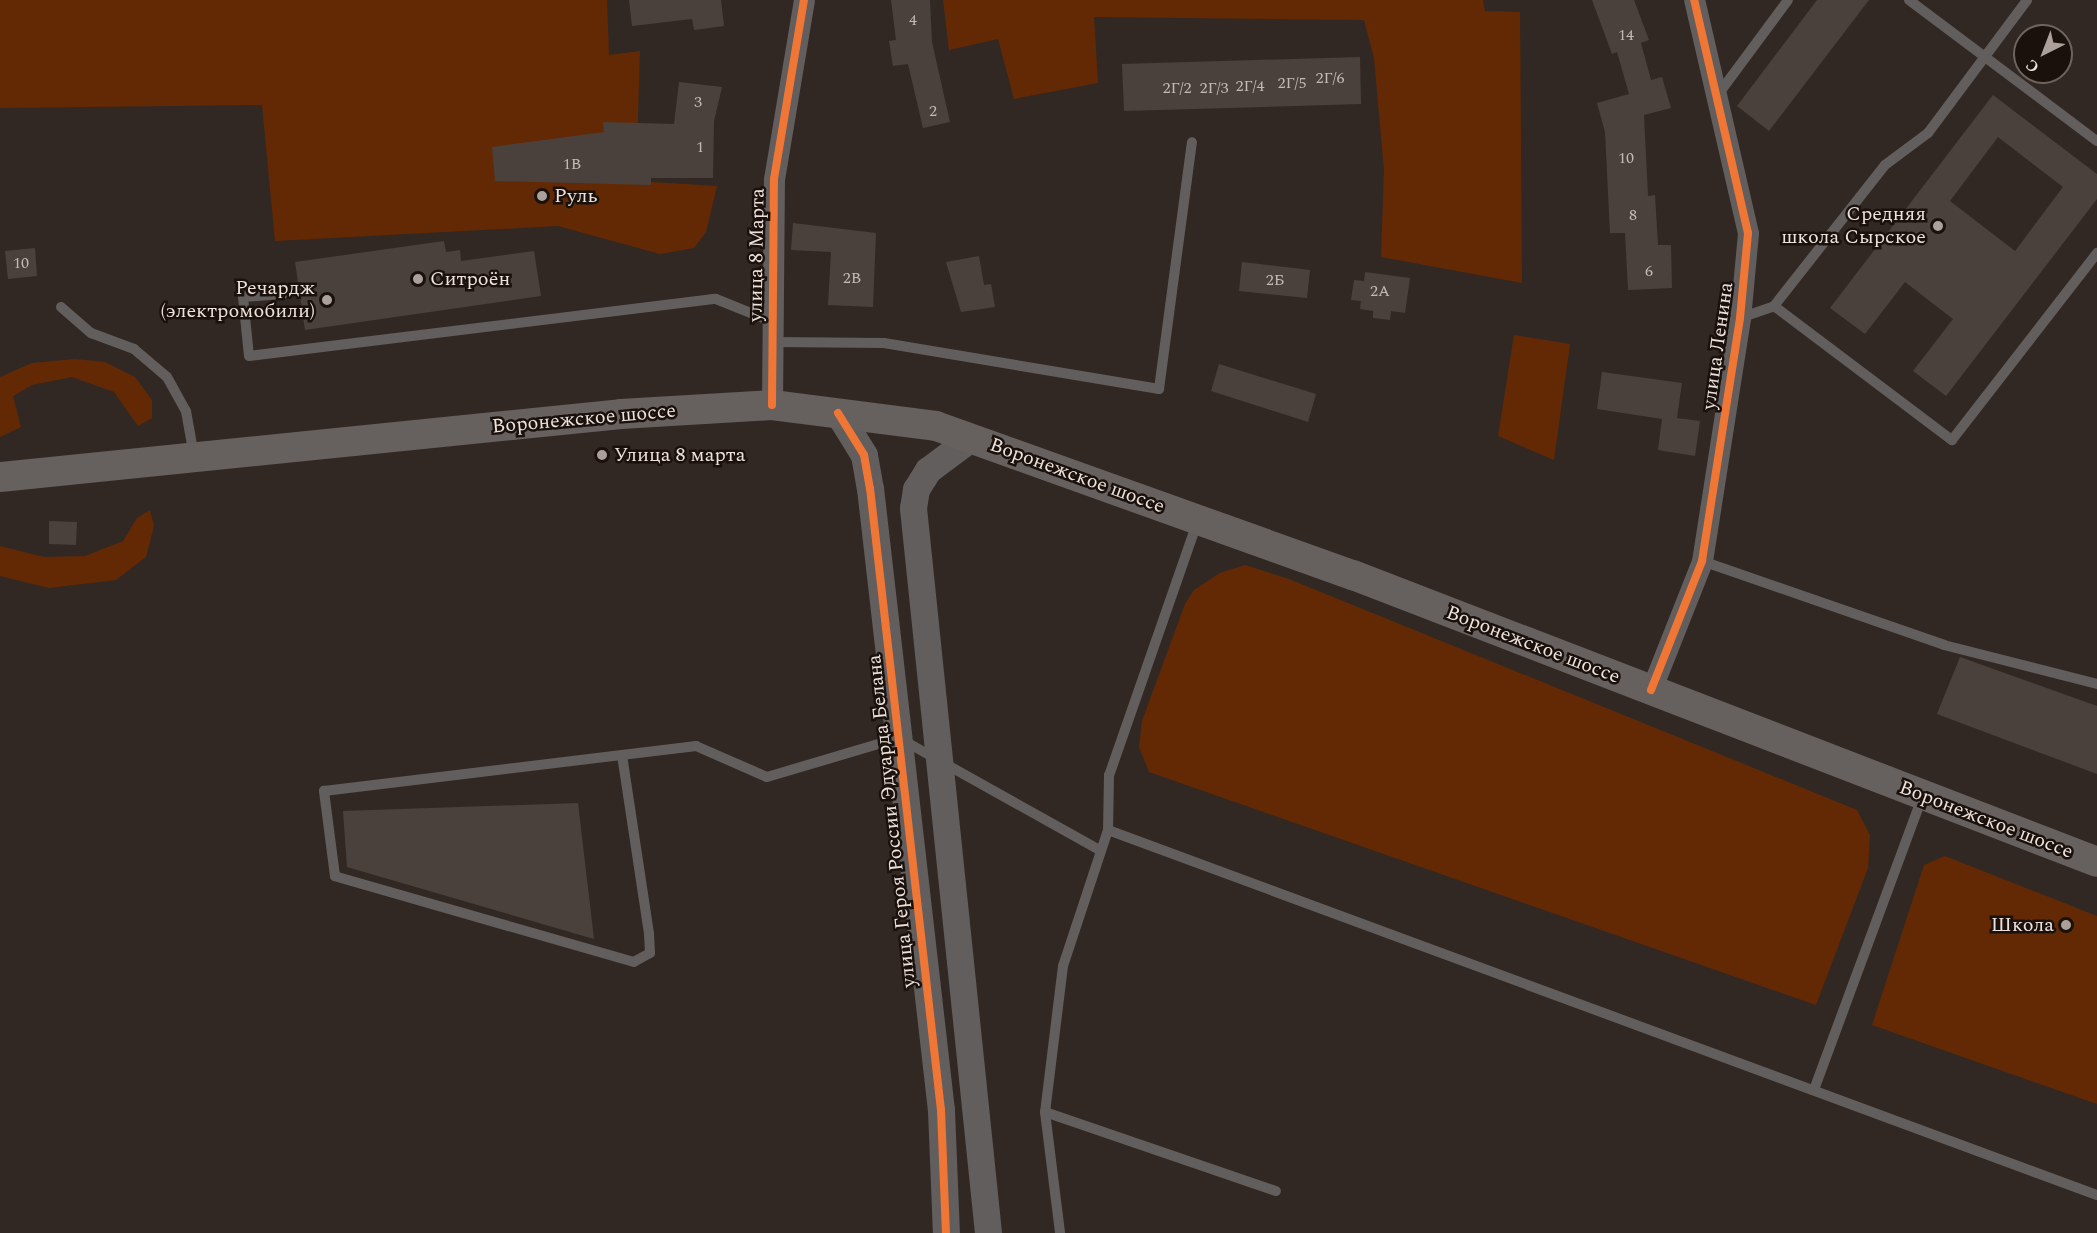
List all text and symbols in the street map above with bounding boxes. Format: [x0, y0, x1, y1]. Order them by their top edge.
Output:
house number: 4 [909, 10, 917, 30]
north arrow [2013, 24, 2073, 84]
house number: 14 [1618, 25, 1634, 45]
text: С [2020, 53, 2045, 79]
house number: 2Г/6 [1315, 68, 1345, 88]
house number: 2Г/5 [1277, 73, 1307, 93]
house number: 2Г/4 [1235, 76, 1265, 96]
house number: 2Г/2 [1162, 78, 1192, 98]
house number: 2Г/3 [1199, 78, 1229, 98]
house number: 3 [694, 92, 702, 112]
house number: 2 [929, 101, 937, 121]
house number: 1 [696, 137, 704, 157]
house number: 10 [1618, 148, 1634, 168]
house number: 1В [563, 154, 581, 174]
place label: Руль [554, 184, 597, 208]
street label: улица 8 Марта [744, 188, 770, 322]
marker: Руль [535, 189, 549, 203]
place label: Средняя школа Сырское [1781, 202, 1926, 249]
house number: 8 [1629, 205, 1637, 225]
marker: Средняя школа Сырское [1931, 219, 1945, 233]
house number: 10 [13, 253, 29, 273]
house number: 6 [1645, 261, 1653, 281]
place label: Ситроён [430, 267, 510, 291]
house number: 2В [843, 268, 861, 288]
house number: 2Б [1266, 270, 1284, 290]
marker: Ситроён [411, 272, 425, 286]
place label: Речардж (электромобили) [161, 276, 315, 323]
house number: 2А [1370, 281, 1390, 301]
street label: улица Ленина [1697, 281, 1739, 411]
marker: Речардж (электромобили) [320, 293, 334, 307]
street label: Воронежское шоссе [491, 399, 677, 439]
street label: Воронежское шоссе [986, 433, 1168, 519]
place label: Улица 8 марта [614, 443, 745, 467]
marker: Улица 8 марта [595, 448, 609, 462]
street label: Воронежское шоссе [1443, 601, 1623, 689]
street label: улица Героя России Эдуарда Белана [863, 653, 921, 989]
street label: Воронежское шоссе [1896, 776, 2076, 864]
place label: Школа [1991, 913, 2054, 937]
marker: Школа [2059, 918, 2073, 932]

